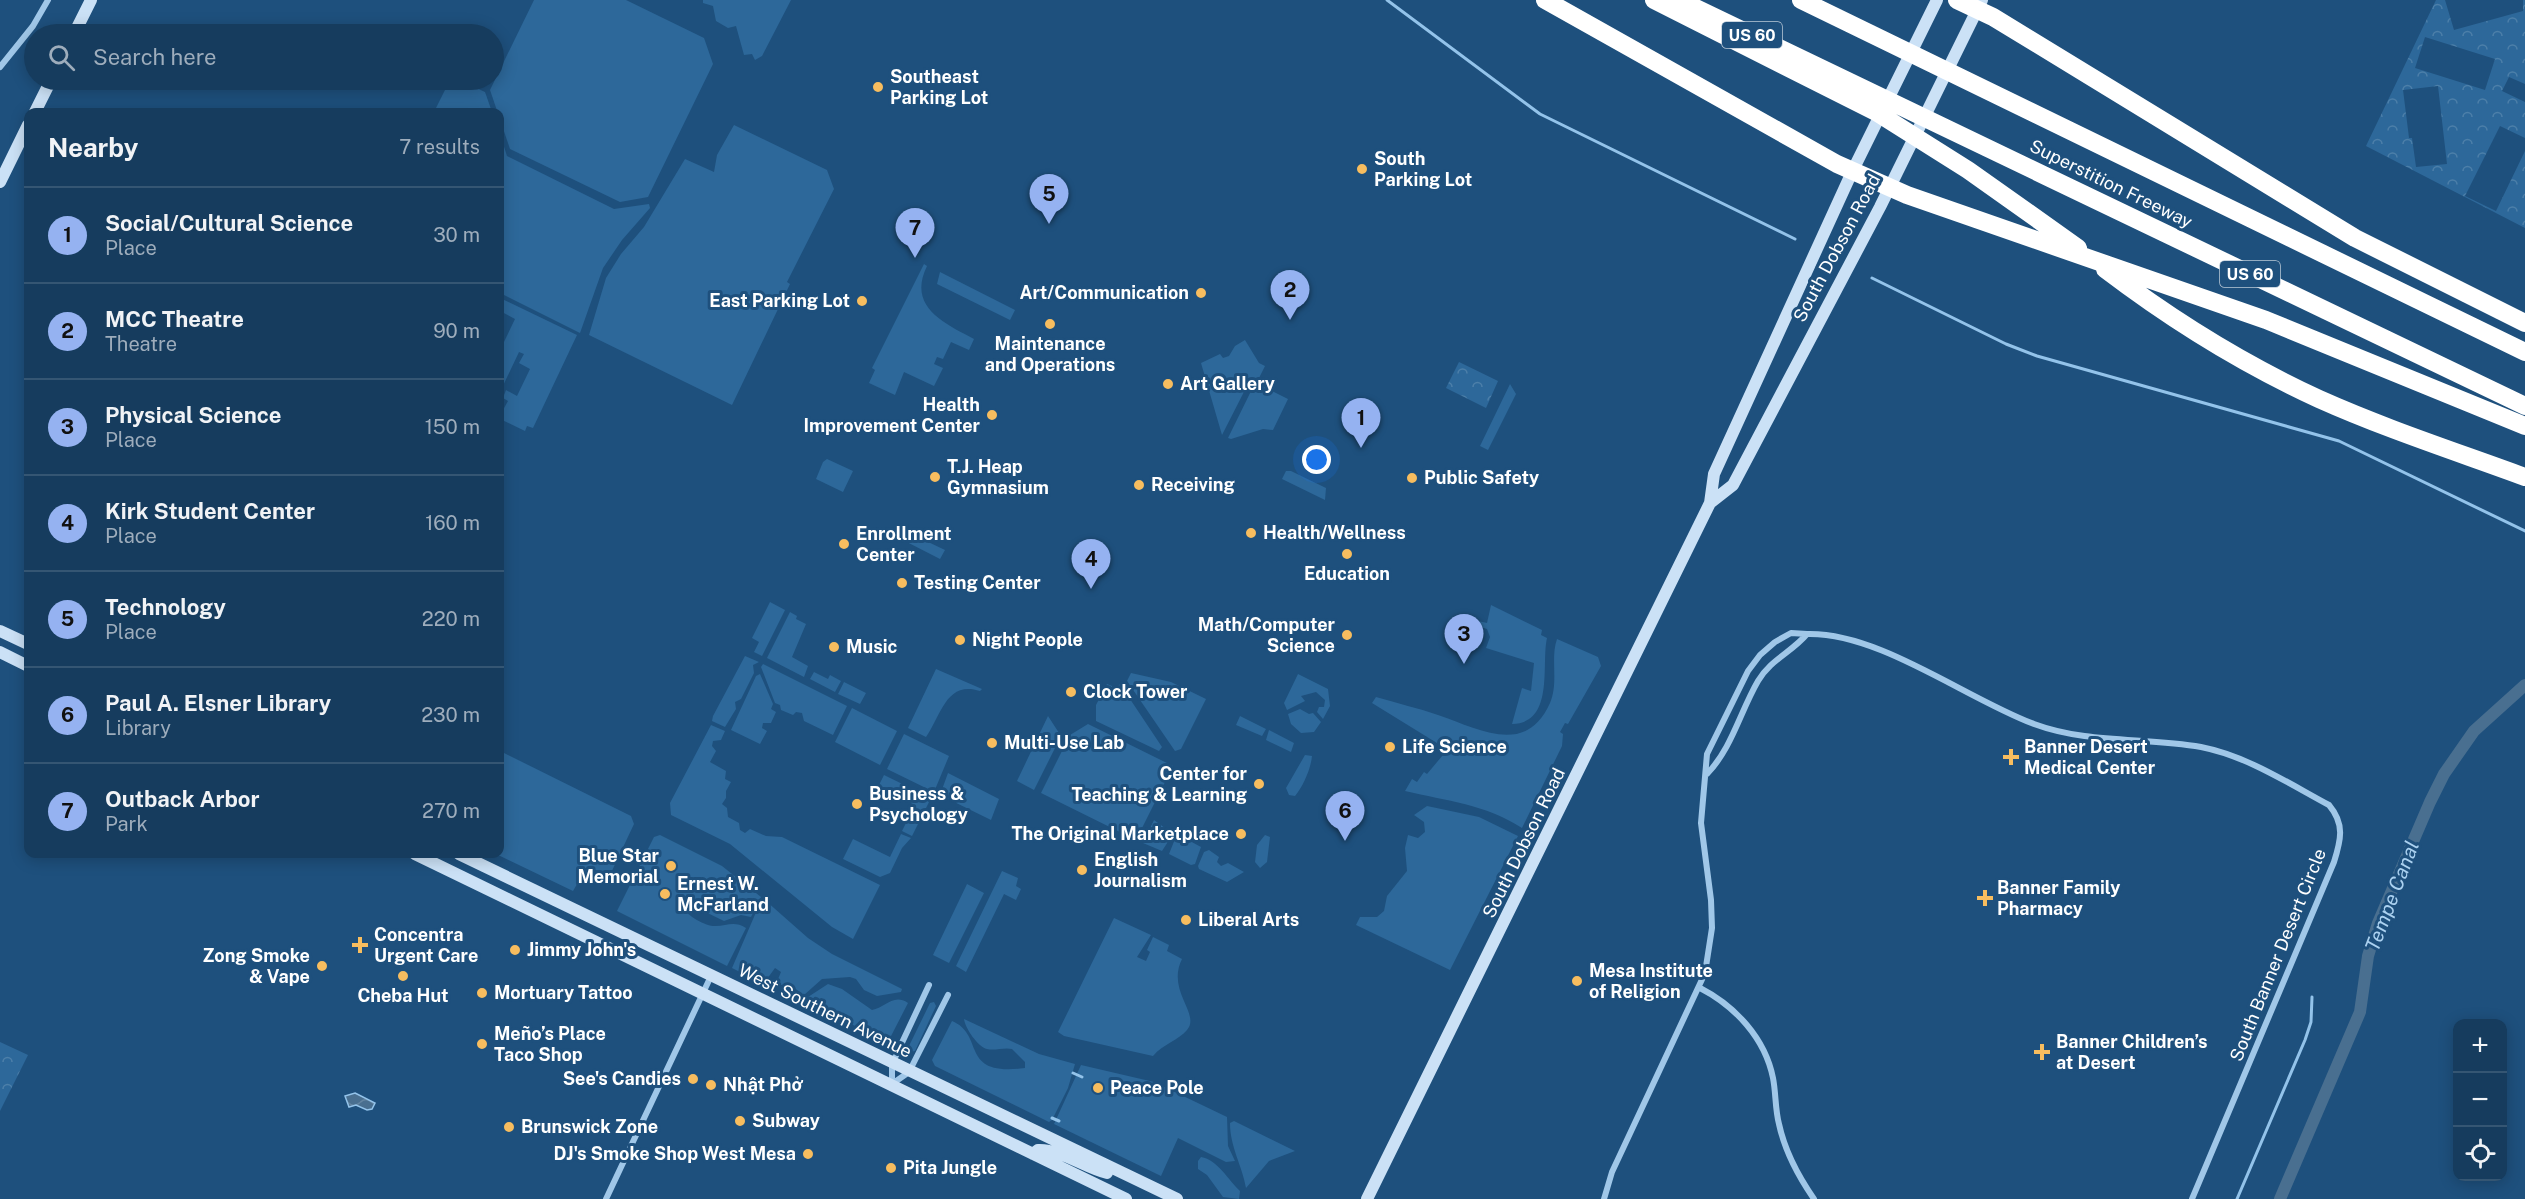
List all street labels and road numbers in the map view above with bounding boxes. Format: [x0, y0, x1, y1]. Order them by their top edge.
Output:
road number: US 60 [1722, 22, 1782, 48]
street label: Superstition Freeway [2027, 135, 2196, 232]
street label: South Dobson Road [1789, 170, 1884, 325]
road number: US 60 [2220, 261, 2280, 287]
street label: South Dobson Road [1478, 764, 1569, 921]
street label: South Banner Desert Circle [2225, 845, 2330, 1064]
street label: West Southern Avenue [735, 959, 915, 1062]

